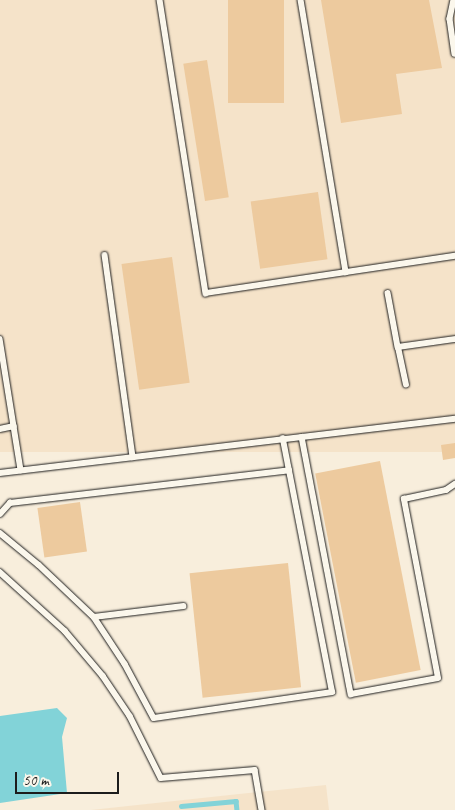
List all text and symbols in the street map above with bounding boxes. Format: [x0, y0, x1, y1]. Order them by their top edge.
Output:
scale bar [18, 762, 121, 794]
text: 50 m [23, 771, 49, 790]

